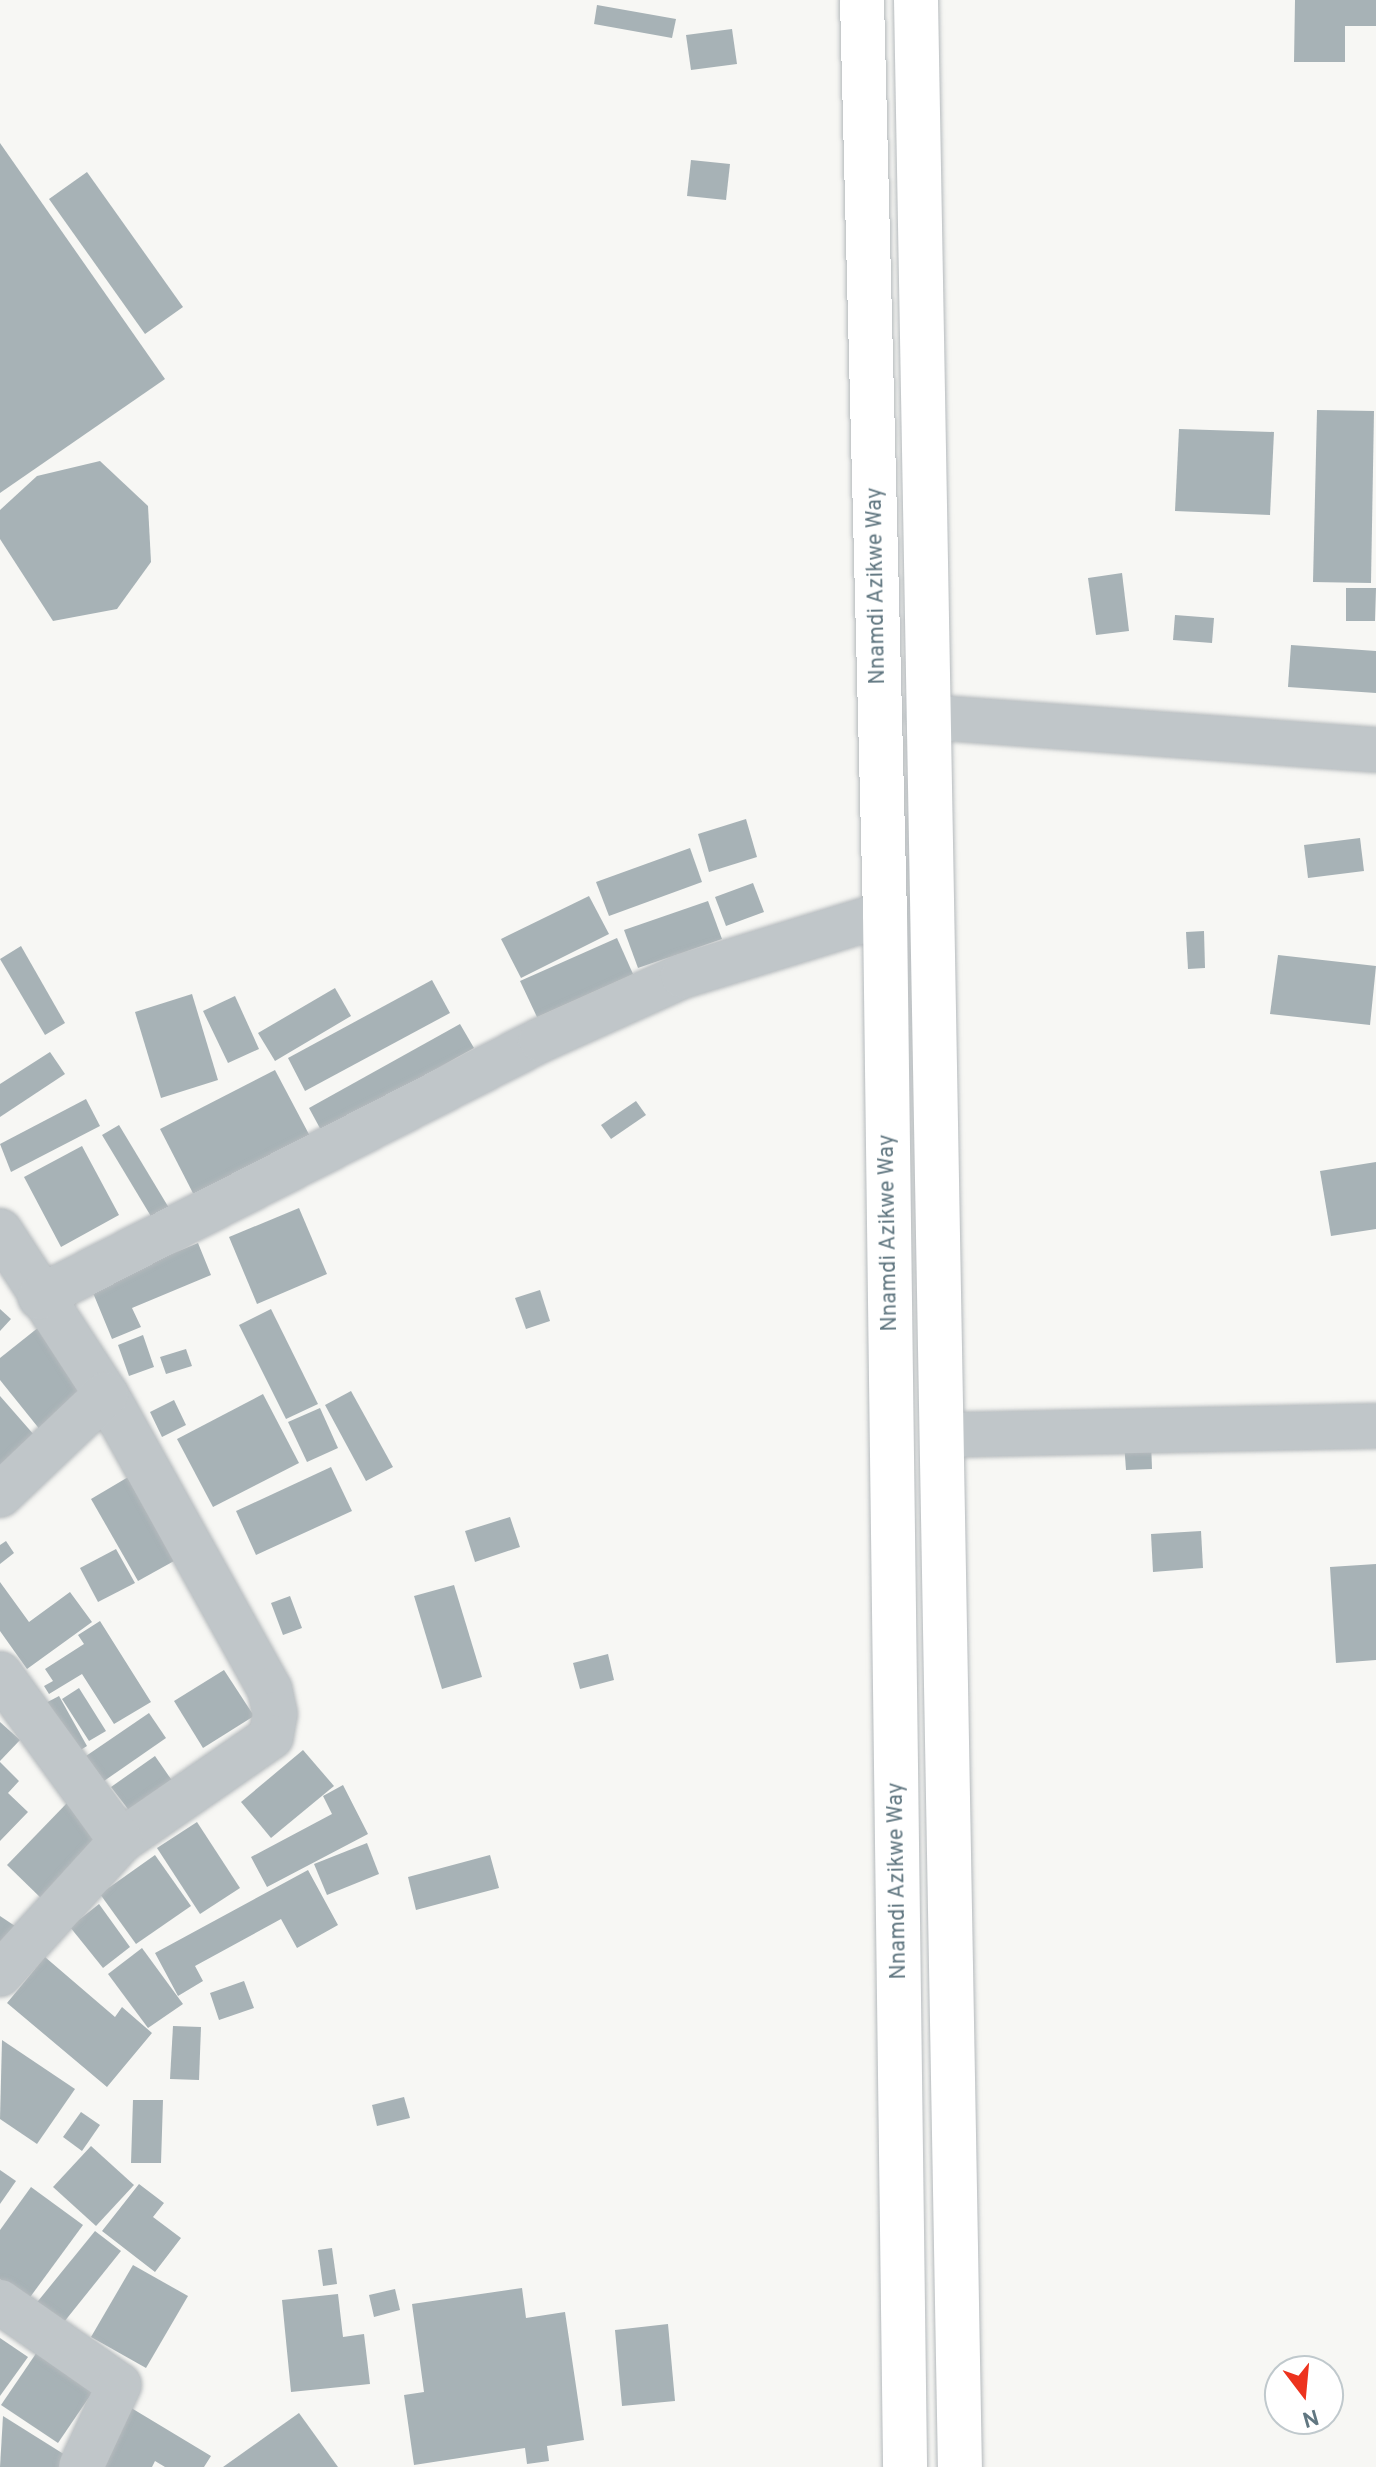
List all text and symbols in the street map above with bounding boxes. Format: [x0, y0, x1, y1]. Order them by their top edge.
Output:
street label: Nnamdi Azikwe Way [862, 486, 892, 686]
street label: Nnamdi Azikwe Way [874, 1133, 904, 1333]
street label: Nnamdi Azikwe Way [883, 1781, 913, 1981]
north arrow [1264, 2355, 1344, 2435]
text: N [1299, 2401, 1322, 2432]

